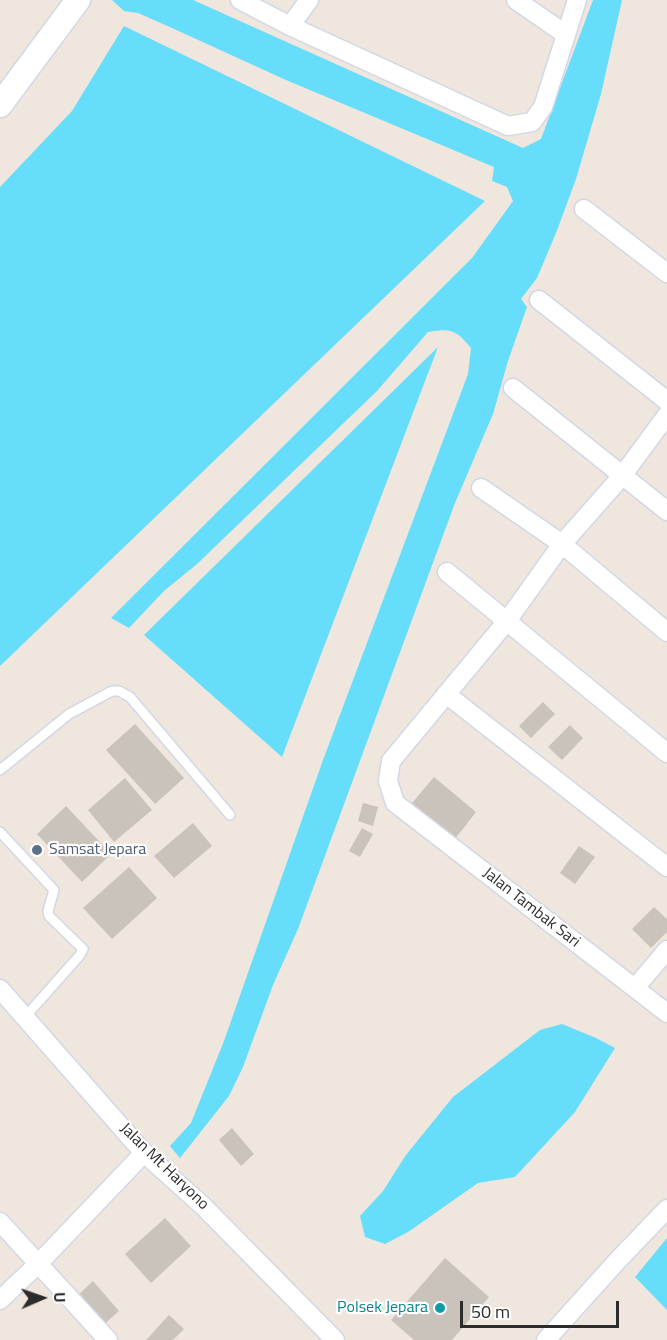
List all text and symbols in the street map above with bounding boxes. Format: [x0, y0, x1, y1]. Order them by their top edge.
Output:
place label: Samsat Jepara [49, 840, 146, 860]
marker: Samsat Jepara [30, 843, 44, 857]
street label: Jalan Tambak Sari [479, 864, 583, 952]
street label: Jalan Mt Haryono [115, 1120, 213, 1214]
north arrow [12, 1268, 72, 1328]
scale bar [463, 1289, 622, 1327]
text: U [48, 1292, 72, 1303]
place label: Polsek Jepara [337, 1298, 428, 1318]
text: 50 m [471, 1298, 510, 1325]
marker: Polsek Jepara [433, 1301, 447, 1315]

